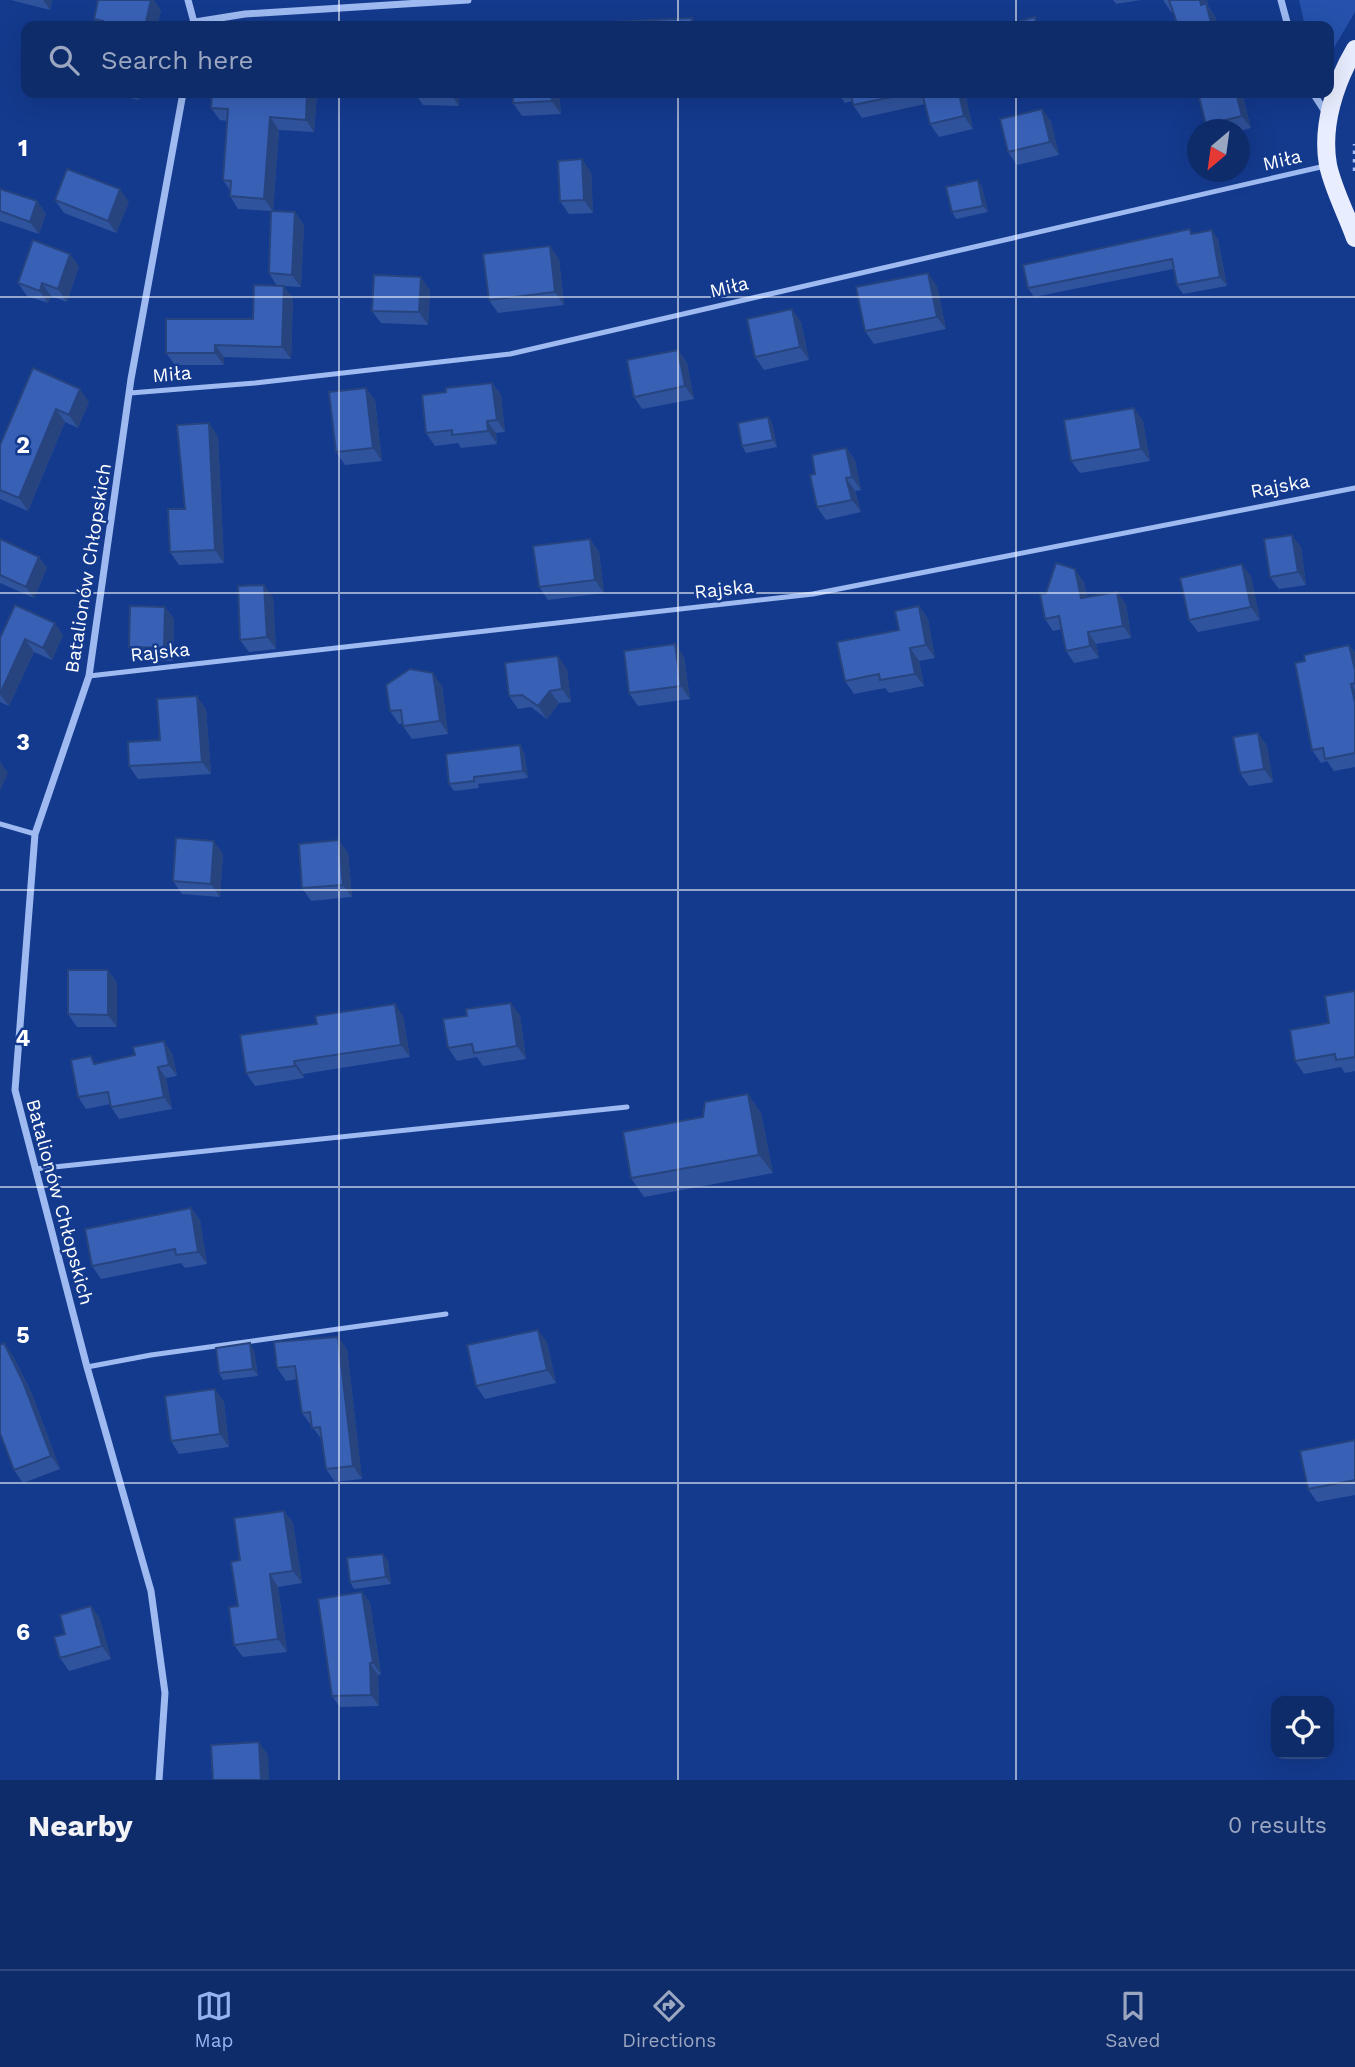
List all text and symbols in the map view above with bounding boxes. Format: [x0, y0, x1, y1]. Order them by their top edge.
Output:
search box [21, 21, 1334, 98]
icon: search [45, 41, 83, 79]
text: Search here [101, 45, 253, 75]
north arrow [1187, 119, 1250, 182]
text: 1 [18, 135, 28, 162]
street label: Miła [1260, 144, 1304, 176]
street label: Miła [707, 271, 751, 303]
street label: Miła [152, 361, 193, 387]
text: 2 [16, 432, 30, 459]
street label: Batalionów Chłopskich [60, 462, 116, 674]
street label: Rajska [1248, 469, 1312, 503]
street label: Rajska [693, 574, 755, 604]
street label: Rajska [129, 637, 191, 667]
text: 3 [16, 729, 30, 756]
text: 4 [16, 1025, 31, 1052]
street label: Batalionów Chłopskich [21, 1097, 99, 1307]
text: 5 [16, 1322, 30, 1349]
text: 6 [16, 1619, 30, 1646]
map controls [1271, 1696, 1334, 1759]
button: locate [1271, 1696, 1334, 1759]
text: Nearby [28, 1808, 133, 1843]
text: 0 results [1228, 1812, 1327, 1839]
tab: Map [195, 1987, 233, 2052]
tab: Directions [622, 1987, 716, 2052]
tab: Saved [1105, 1987, 1160, 2052]

